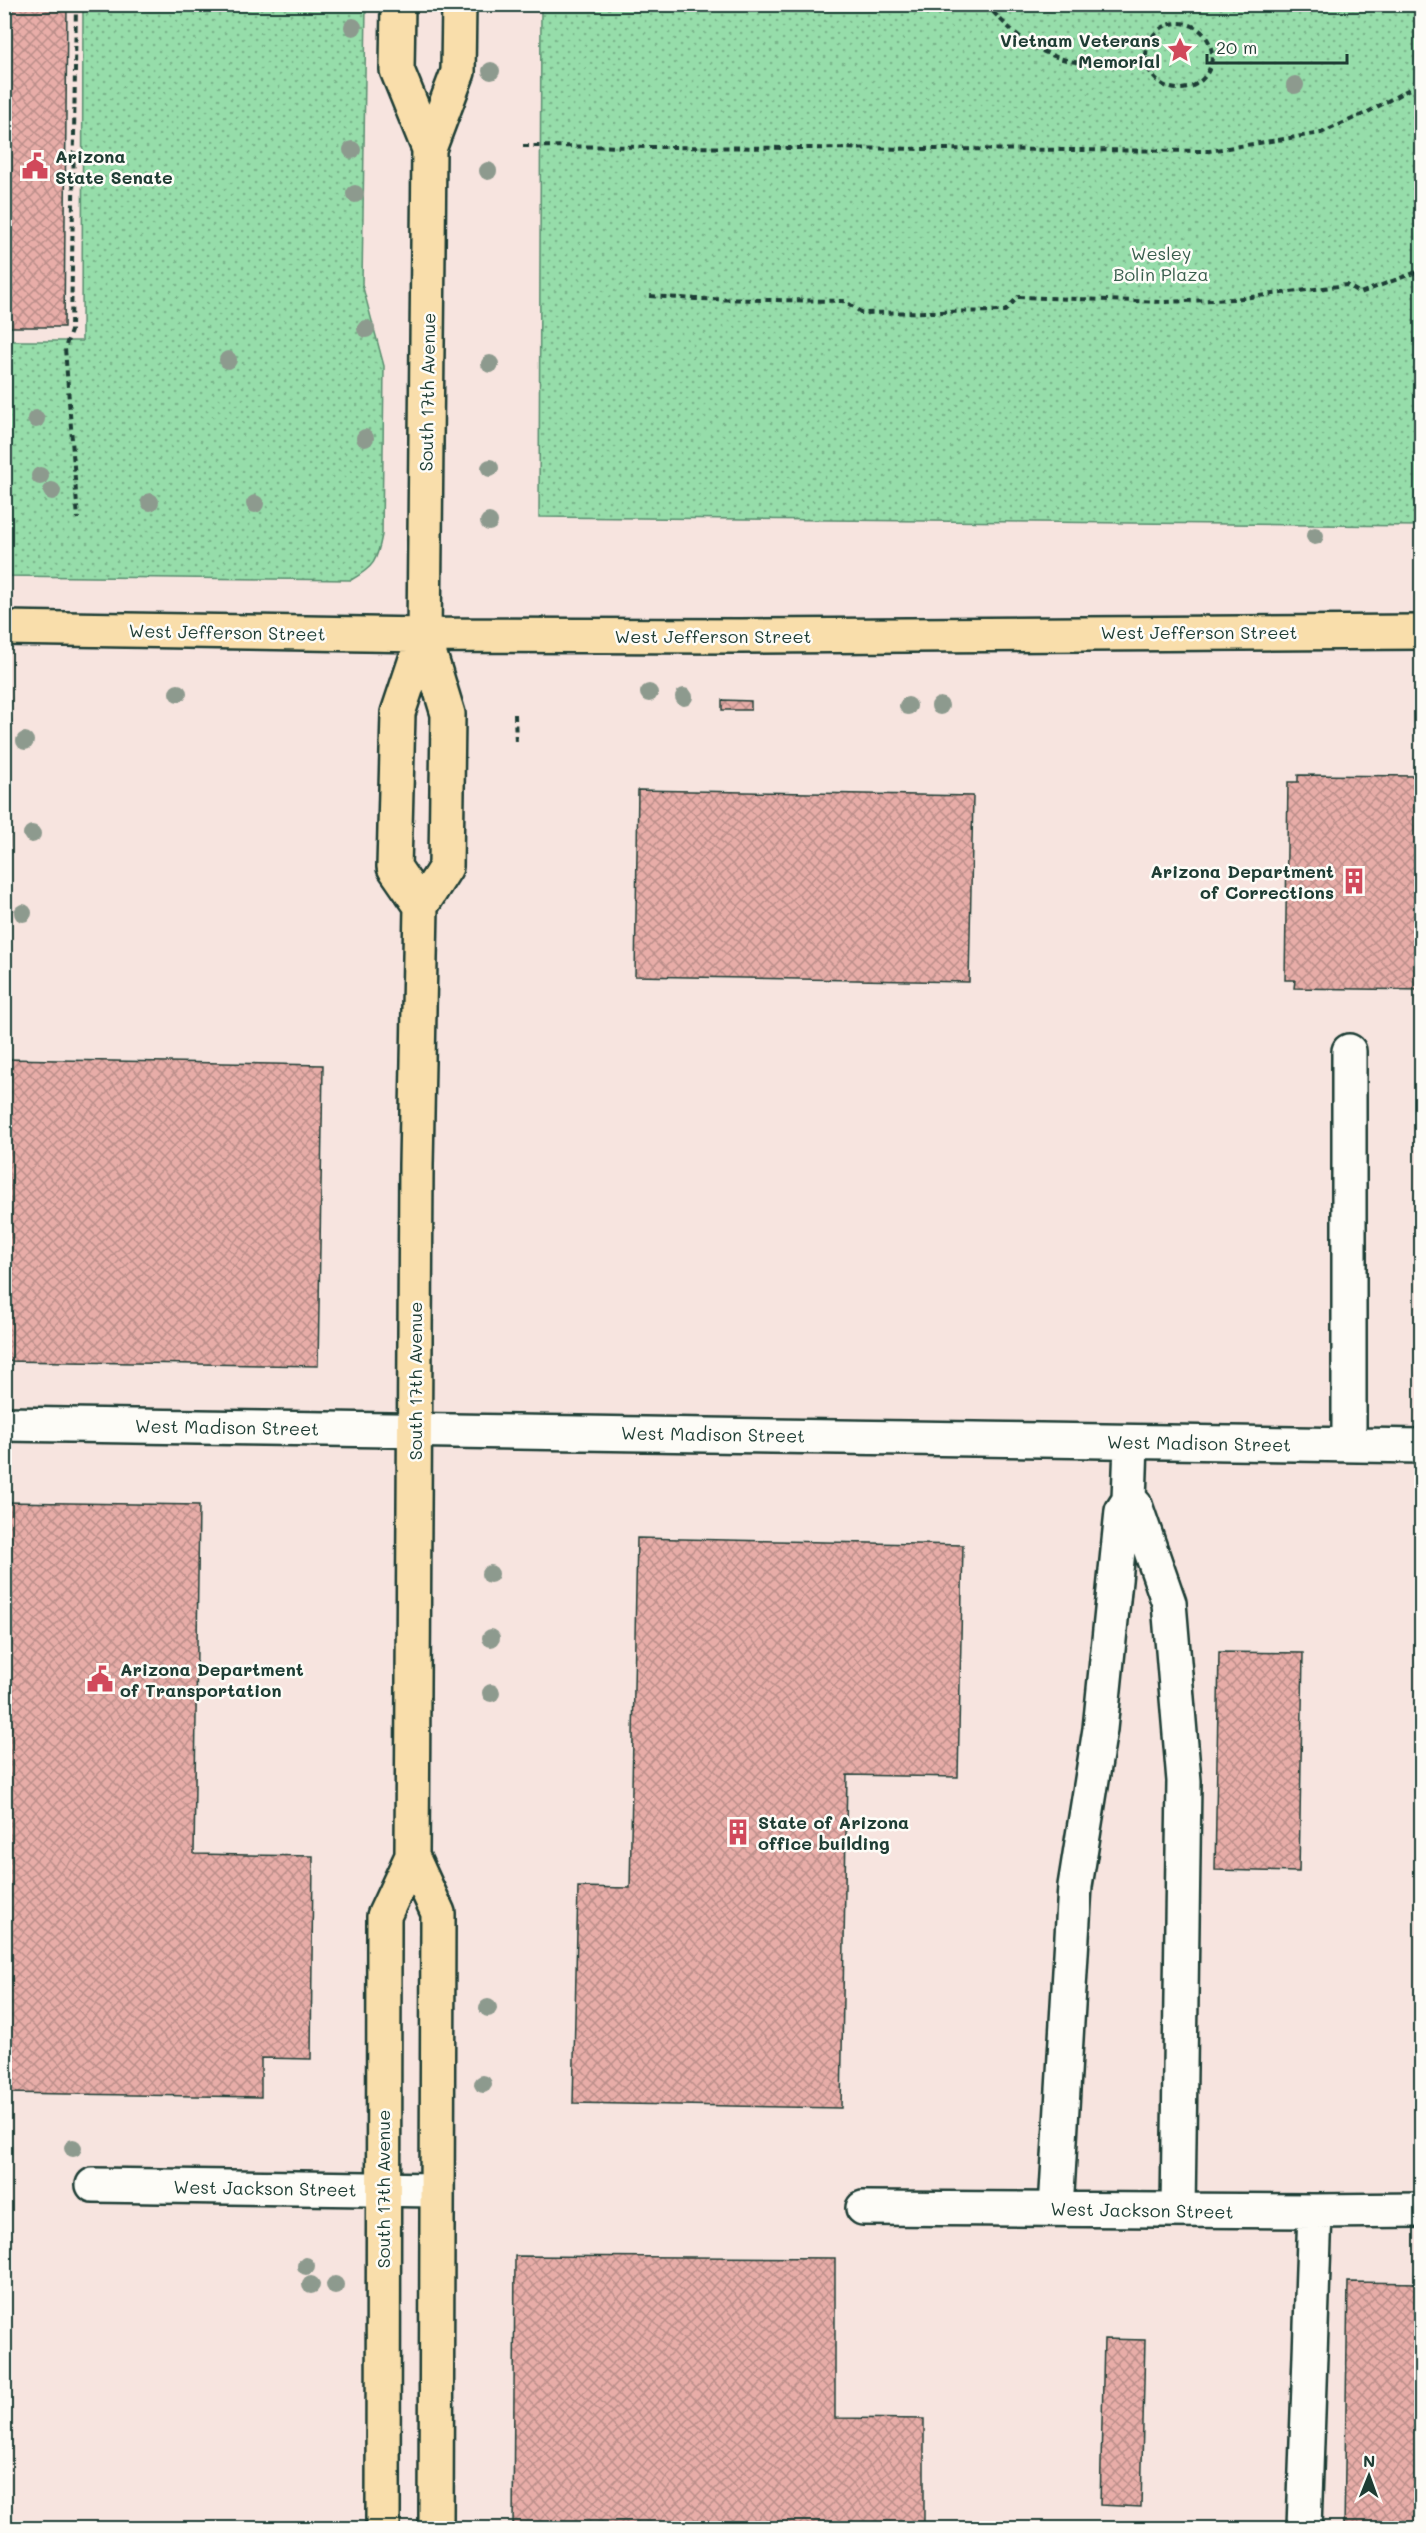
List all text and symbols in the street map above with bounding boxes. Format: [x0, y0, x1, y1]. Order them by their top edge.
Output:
scale bar [1207, 27, 1346, 65]
place label: Vietnam Veterans Memorial [1000, 28, 1160, 73]
place icon: Vietnam Veterans Memorial [1165, 35, 1195, 65]
text: 20 m [1216, 35, 1257, 59]
place label: Arizona State Senate [55, 144, 173, 189]
public building icon: Arizona State Senate [20, 151, 50, 181]
park label: Wesley Bolin Plaza [1113, 241, 1209, 286]
street label: South 17th Avenue [414, 312, 440, 472]
street label: West Jefferson Street [128, 618, 326, 646]
street label: West Jefferson Street [1100, 620, 1298, 644]
street label: West Jefferson Street [614, 624, 812, 648]
place label: Arizona Department of Corrections [1150, 859, 1334, 904]
building icon: Arizona Department of Corrections [1339, 866, 1369, 896]
street label: South 17th Avenue [403, 1302, 427, 1460]
street label: West Madison Street [135, 1413, 319, 1441]
street label: West Madison Street [621, 1420, 805, 1448]
street label: West Madison Street [1107, 1429, 1291, 1457]
place label: Arizona Department of Transportation [120, 1657, 304, 1702]
public building icon: Arizona Department of Transportation [85, 1664, 115, 1694]
place label: State of Arizona office building [758, 1810, 909, 1855]
building icon: State of Arizona office building [723, 1817, 753, 1847]
street label: South 17th Avenue [371, 2110, 395, 2268]
street label: West Jackson Street [173, 2174, 357, 2202]
street label: West Jackson Street [1050, 2196, 1234, 2224]
north arrow [1339, 2446, 1399, 2506]
text: N [1363, 2450, 1376, 2471]

